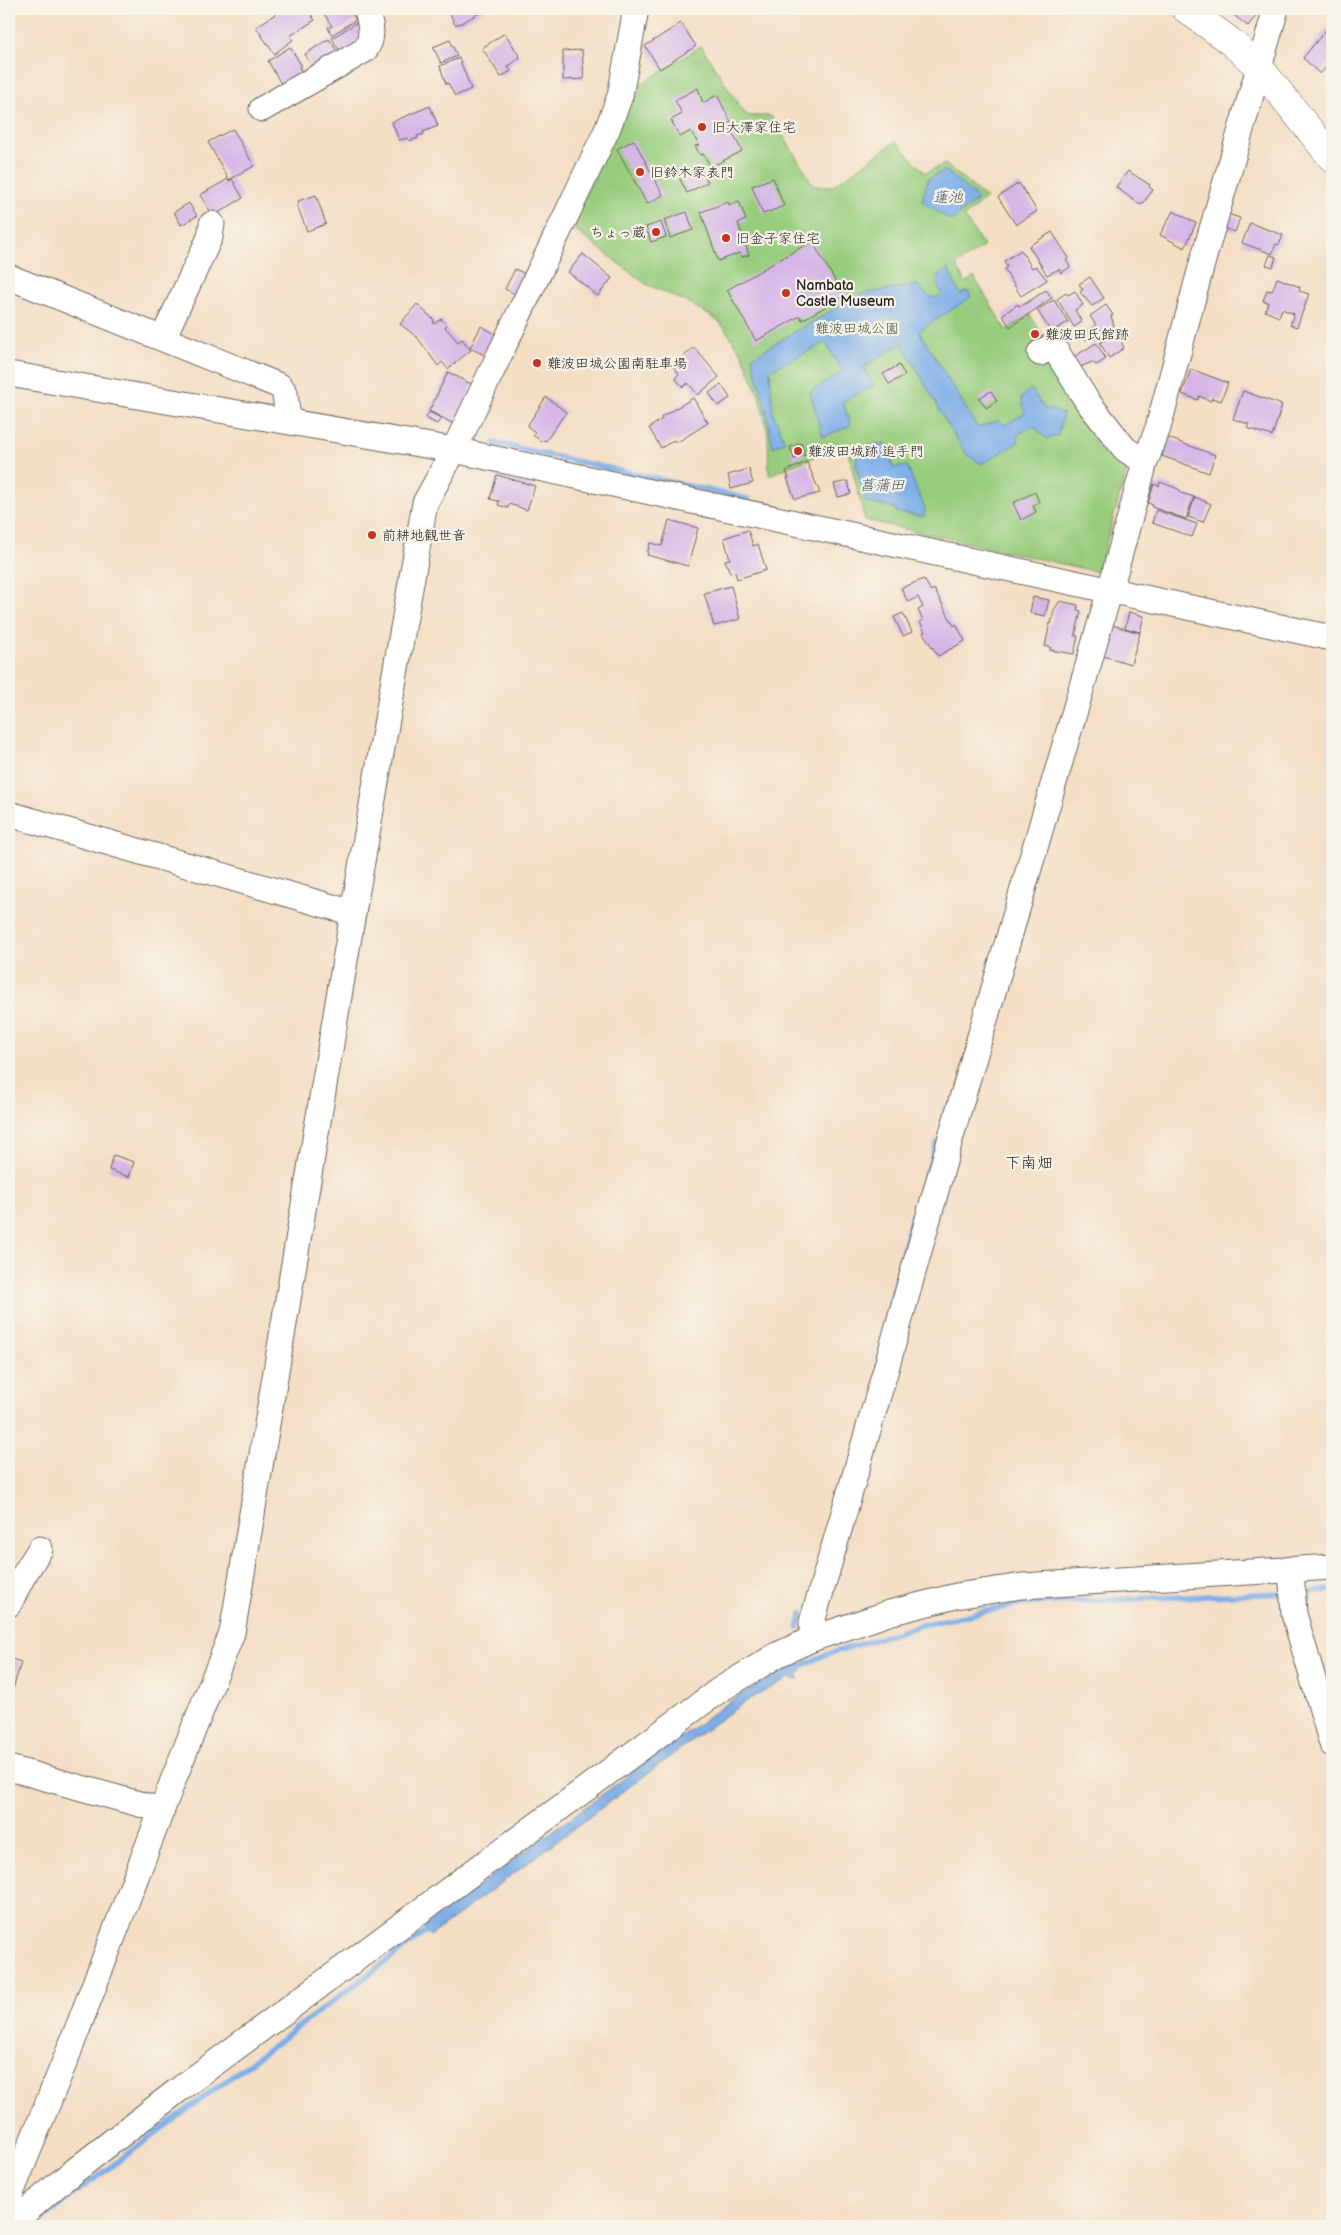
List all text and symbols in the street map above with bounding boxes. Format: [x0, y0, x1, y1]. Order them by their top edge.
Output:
place label: 旧大澤家住宅 [712, 119, 796, 136]
marker: 旧大澤家住宅 [696, 121, 708, 133]
place label: 旧鈴木家表門 [650, 164, 734, 181]
marker: 旧鈴木家表門 [634, 166, 646, 178]
water label: 蓮池 [933, 188, 964, 207]
place label: ちょっ蔵 [590, 224, 646, 241]
marker: ちょっ蔵 [650, 226, 662, 238]
place label: 旧金子家住宅 [736, 230, 820, 247]
marker: 旧金子家住宅 [720, 232, 732, 244]
place label: Nambata Castle Museum [796, 277, 895, 310]
marker: Nambata Castle Museum [780, 287, 792, 299]
park label: 難波田城公園 [815, 320, 899, 337]
place label: 難波田氏館跡 [1045, 326, 1129, 343]
marker: 難波田氏館跡 [1029, 328, 1041, 340]
place label: 難波田城公園南駐車場 [547, 355, 687, 372]
marker: 難波田城公園南駐車場 [531, 357, 543, 369]
place label: 難波田城跡 追手門 [808, 443, 924, 460]
marker: 難波田城跡 追手門 [792, 445, 804, 457]
water label: 菖蒲田 [859, 476, 905, 495]
place label: 前耕地観世音 [382, 527, 466, 544]
marker: 前耕地観世音 [366, 529, 378, 541]
district label: 下南畑 [1005, 1154, 1053, 1173]

